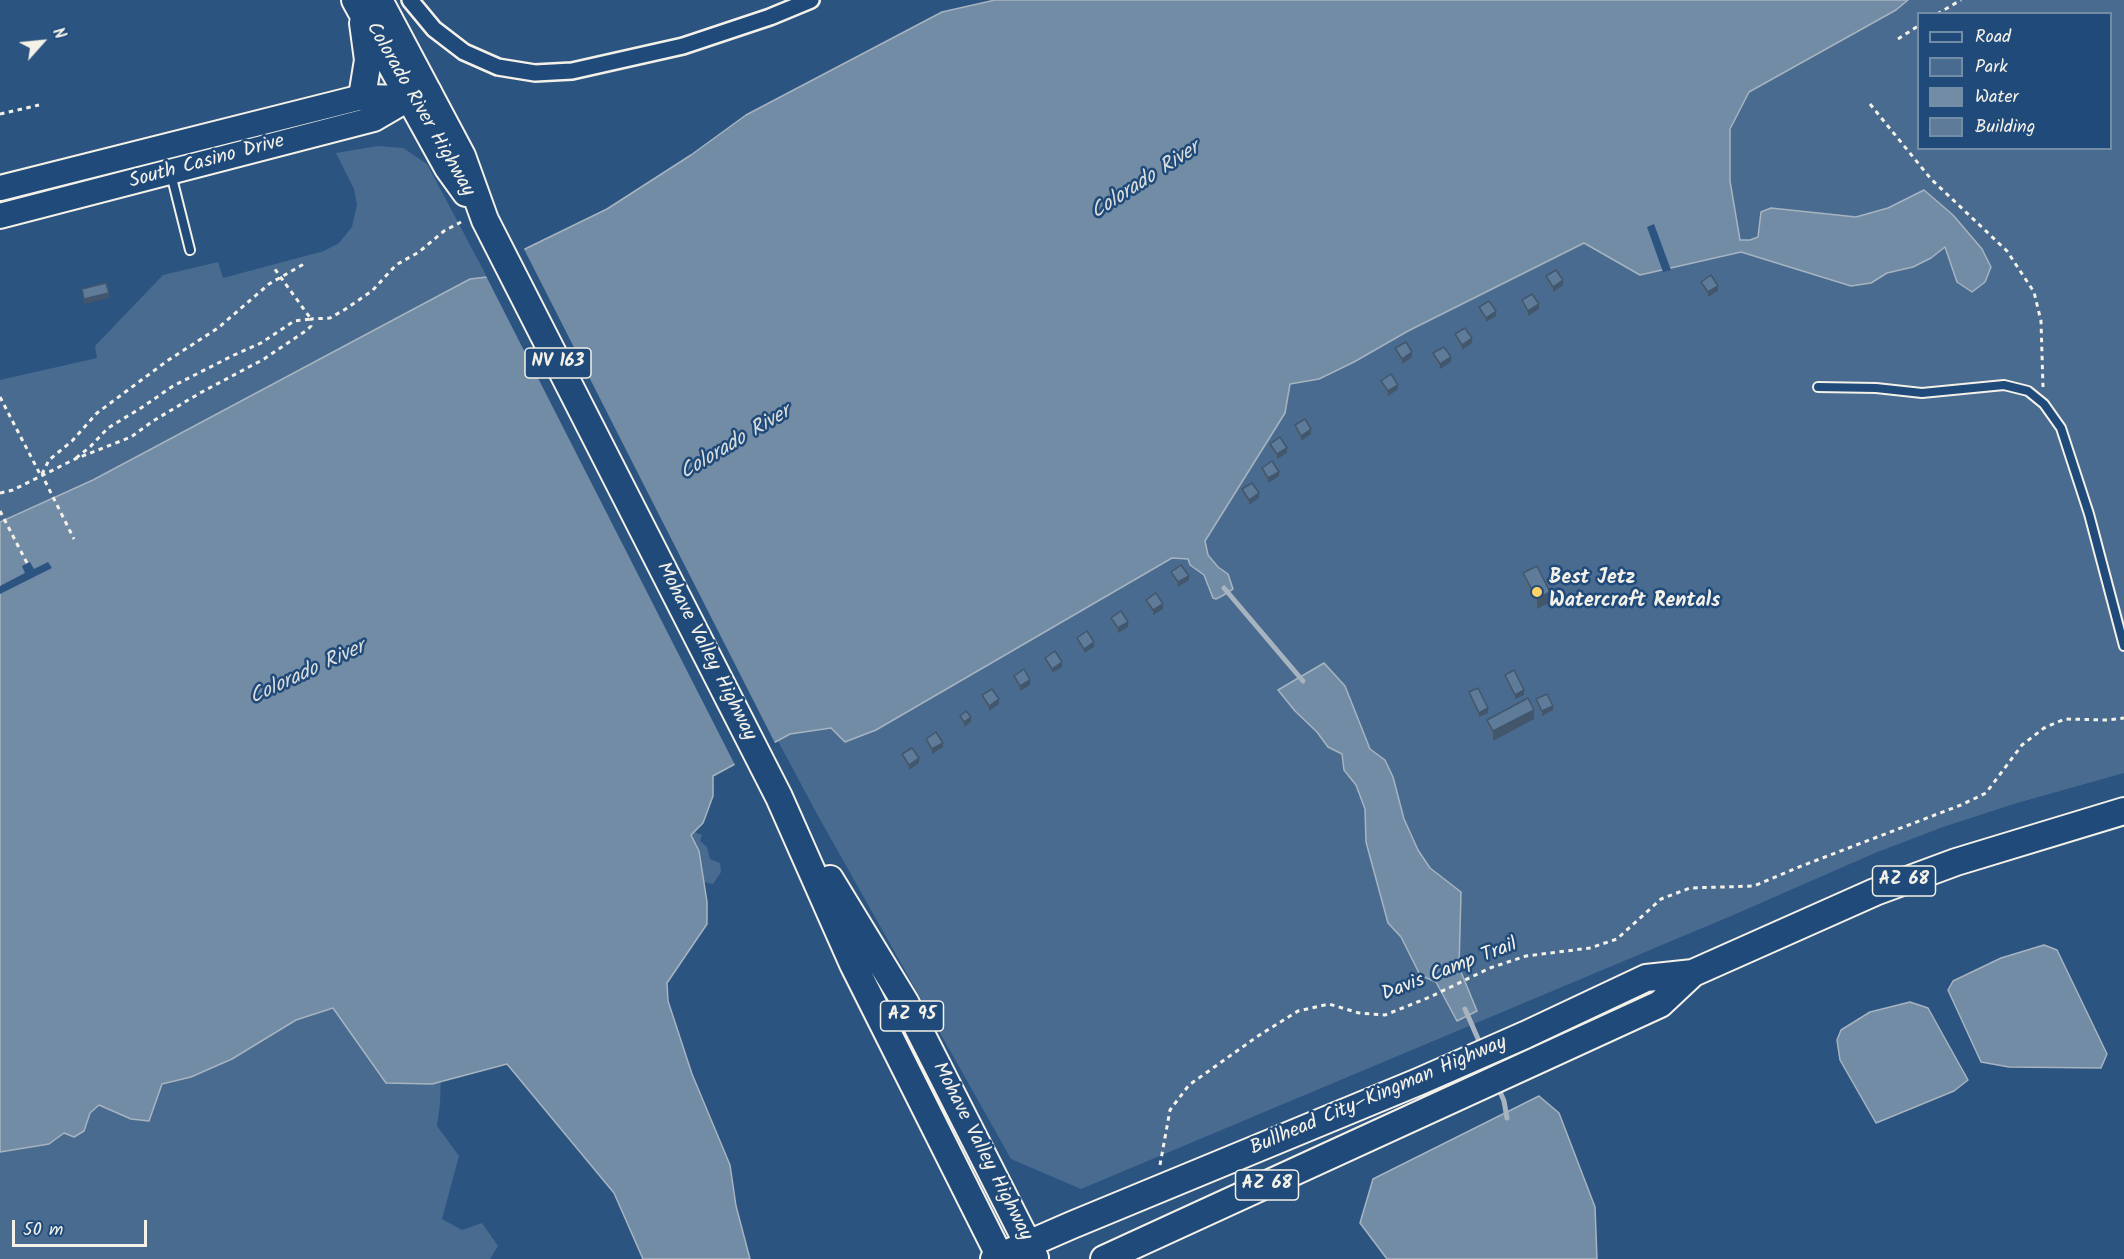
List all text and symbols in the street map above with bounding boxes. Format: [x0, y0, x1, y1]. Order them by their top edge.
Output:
north arrow [12, 12, 72, 72]
legend [1917, 12, 2112, 150]
street label: Colorado River Highway [359, 19, 479, 201]
text: N [45, 23, 72, 44]
text: Road [1975, 23, 2011, 52]
text: Park [1975, 53, 2008, 82]
text: Water [1975, 83, 2019, 112]
text: Building [1975, 113, 2035, 142]
street label: South Casino Drive [127, 131, 287, 195]
water label: Colorado River [1087, 138, 1205, 226]
road number: NV 163 [525, 348, 591, 378]
water label: Colorado River [676, 401, 796, 487]
street label: Mohave Valley Highway [650, 559, 760, 745]
place label: Best Jetz Watercraft Rentals [1549, 568, 1720, 615]
marker: Best Jetz Watercraft Rentals [1530, 585, 1544, 599]
water label: Colorado River [246, 636, 370, 712]
road number: AZ 68 [1872, 866, 1936, 896]
street label: Davis Camp Trail [1379, 934, 1521, 1008]
road number: AZ 95 [880, 1001, 944, 1031]
street label: Bullhead City–Kingman Highway [1247, 1032, 1511, 1162]
street label: Mohave Valley Highway [926, 1059, 1036, 1245]
road number: AZ 68 [1236, 1170, 1298, 1200]
scale bar [15, 1208, 150, 1246]
text: 50 m [23, 1216, 63, 1245]

